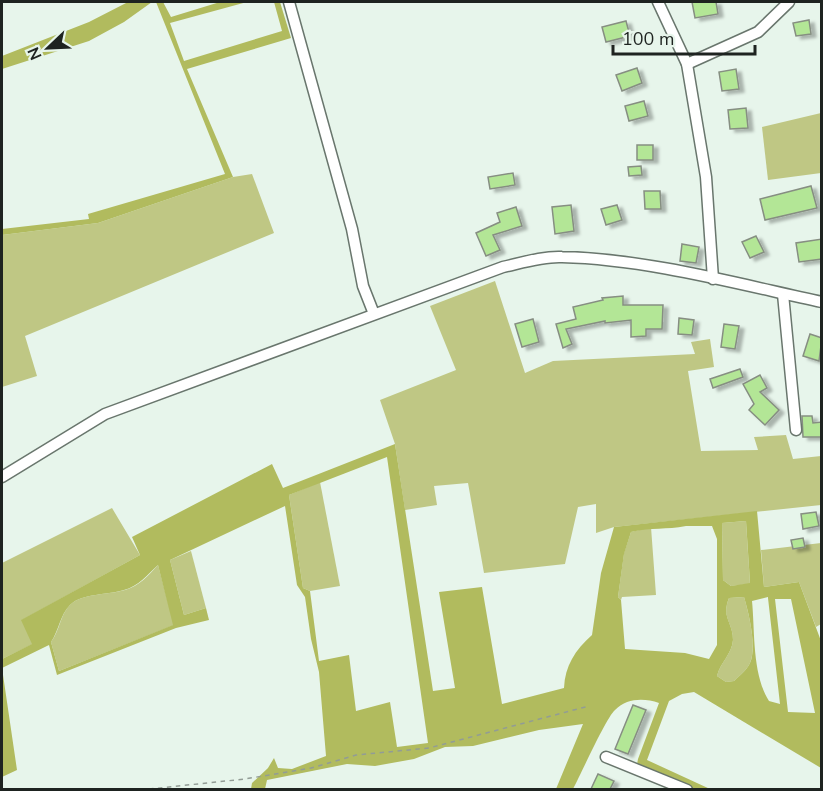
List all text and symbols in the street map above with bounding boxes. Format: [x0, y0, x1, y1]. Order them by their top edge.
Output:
north arrow [18, 18, 78, 78]
scale bar [613, 18, 756, 56]
text: 100 m [622, 27, 674, 51]
text: N [23, 44, 48, 63]

